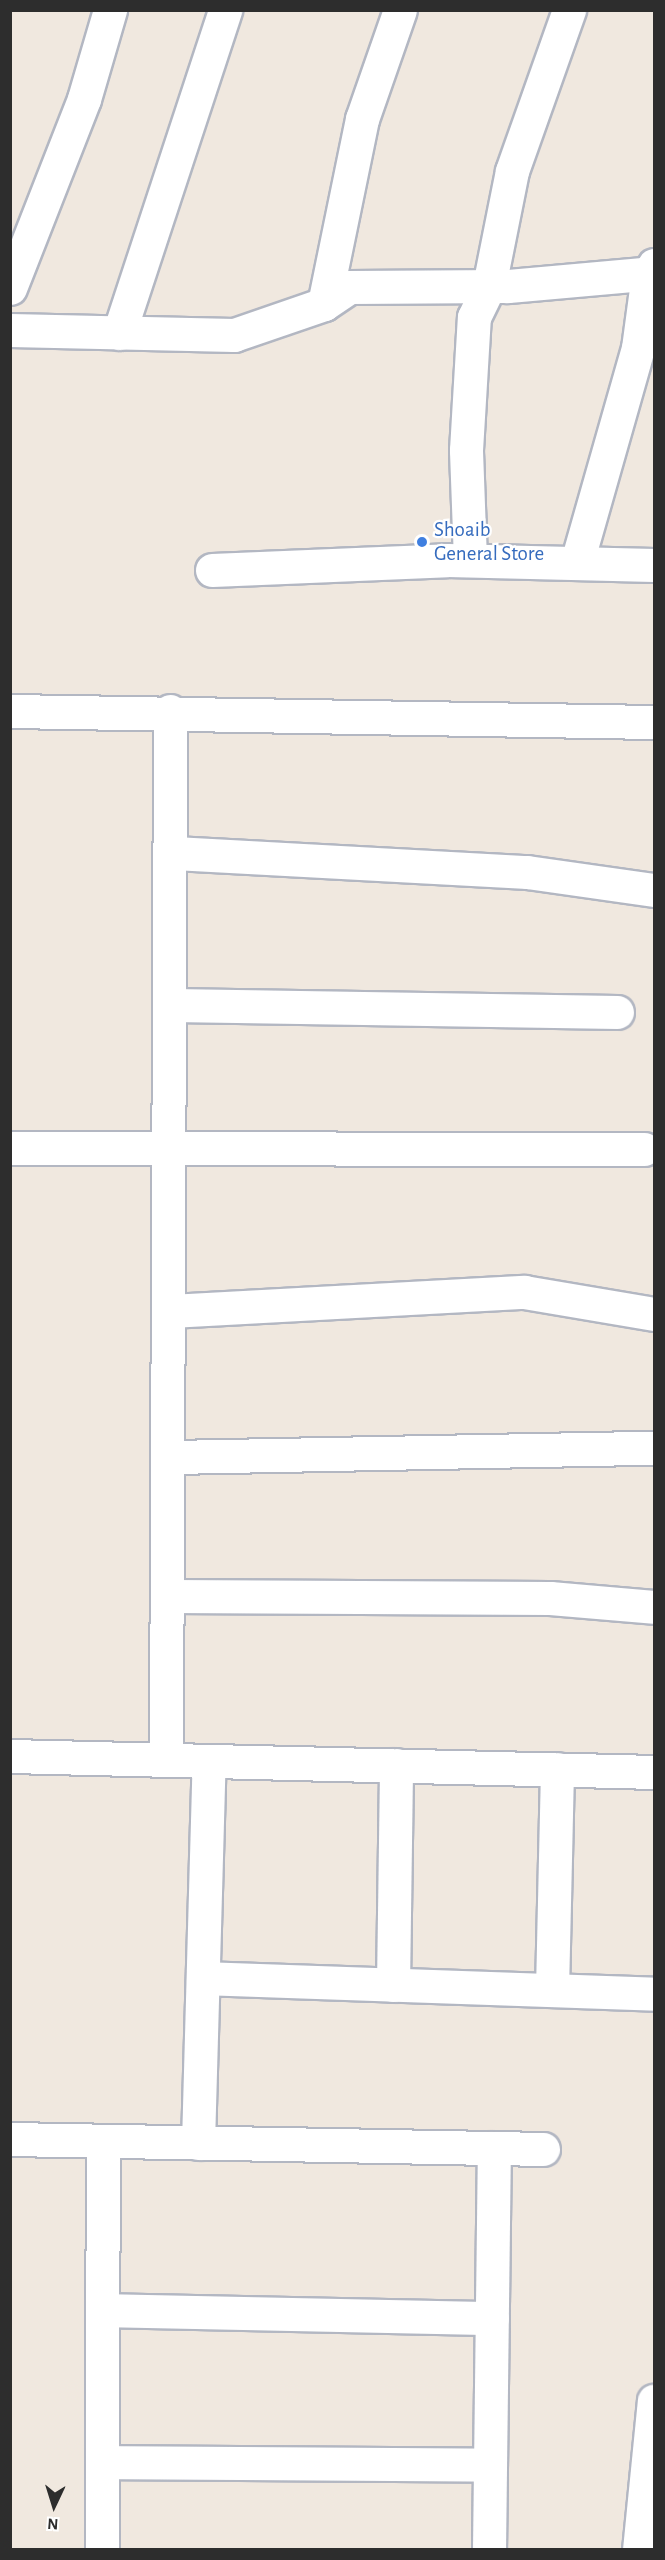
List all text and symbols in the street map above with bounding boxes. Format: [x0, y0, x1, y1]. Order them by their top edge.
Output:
place label: Shoaib General Store [434, 517, 544, 567]
marker: Shoaib General Store [415, 535, 429, 549]
north arrow [24, 2476, 84, 2536]
text: N [47, 2516, 59, 2532]

